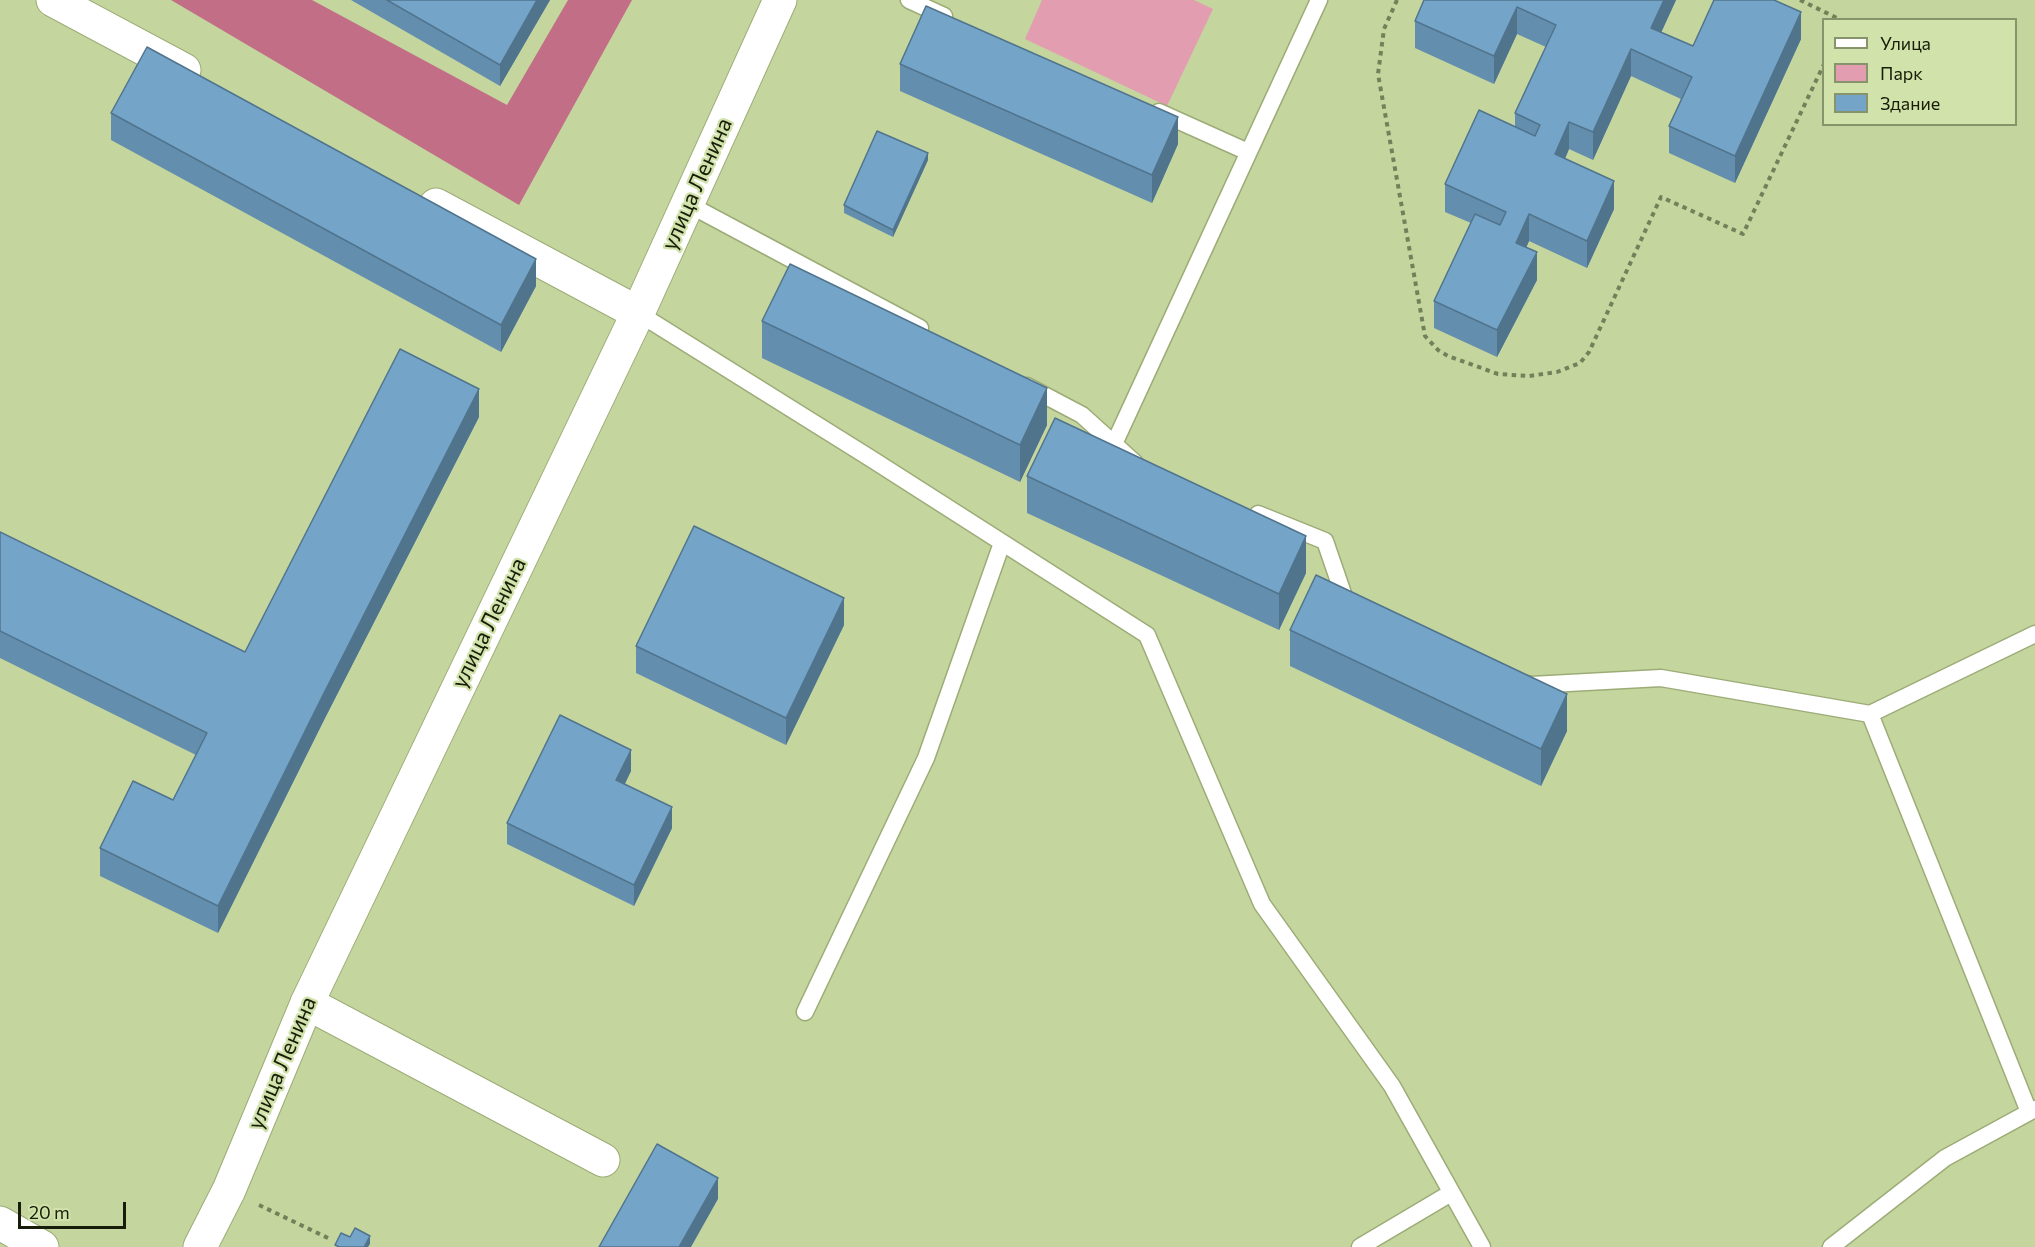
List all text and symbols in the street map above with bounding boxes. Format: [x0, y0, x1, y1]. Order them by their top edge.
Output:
legend [1822, 18, 2017, 126]
text: Улица [1880, 32, 1931, 54]
text: Парк [1880, 62, 1923, 84]
text: Здание [1880, 92, 1940, 114]
street label: улица Ленина [656, 114, 738, 254]
street label: улица Ленина [446, 554, 532, 692]
street label: улица Ленина [242, 993, 322, 1133]
scale bar [21, 1190, 129, 1228]
text: 20 m [29, 1201, 70, 1223]

